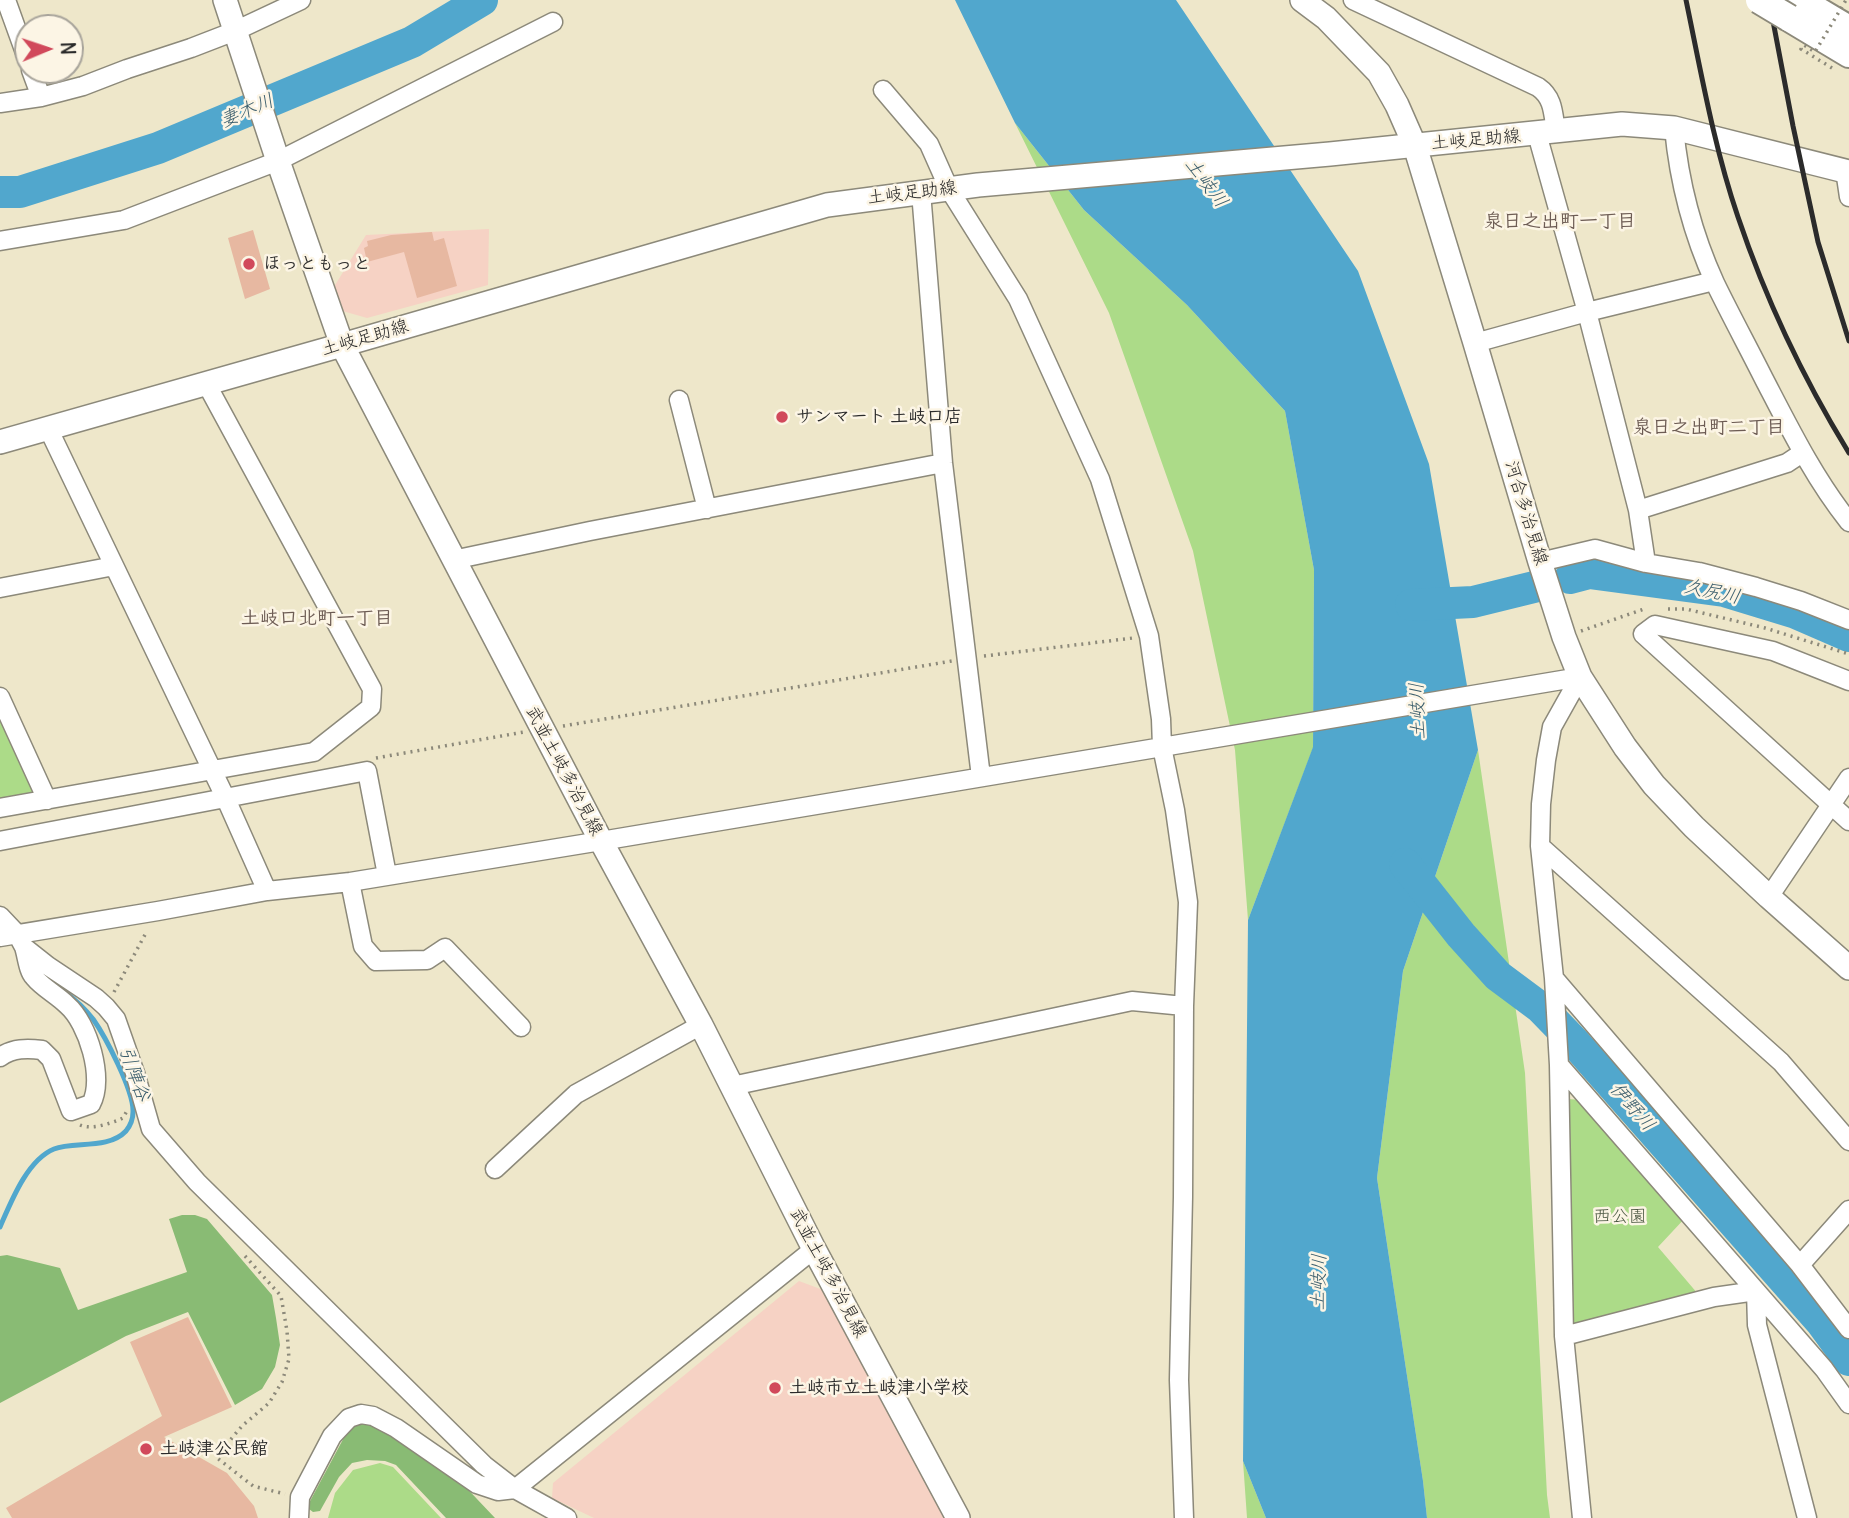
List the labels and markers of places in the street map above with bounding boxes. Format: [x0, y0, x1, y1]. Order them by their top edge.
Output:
place label: ほっともっと [263, 253, 371, 275]
marker: ほっともっと [241, 256, 257, 272]
place label: サンマート 土岐口店 [796, 406, 962, 428]
marker: サンマート 土岐口店 [774, 409, 790, 425]
place label: 土岐市立土岐津小学校 [789, 1377, 969, 1399]
marker: 土岐市立土岐津小学校 [767, 1380, 783, 1396]
place label: 土岐津公民館 [160, 1438, 268, 1460]
marker: 土岐津公民館 [138, 1441, 154, 1457]

